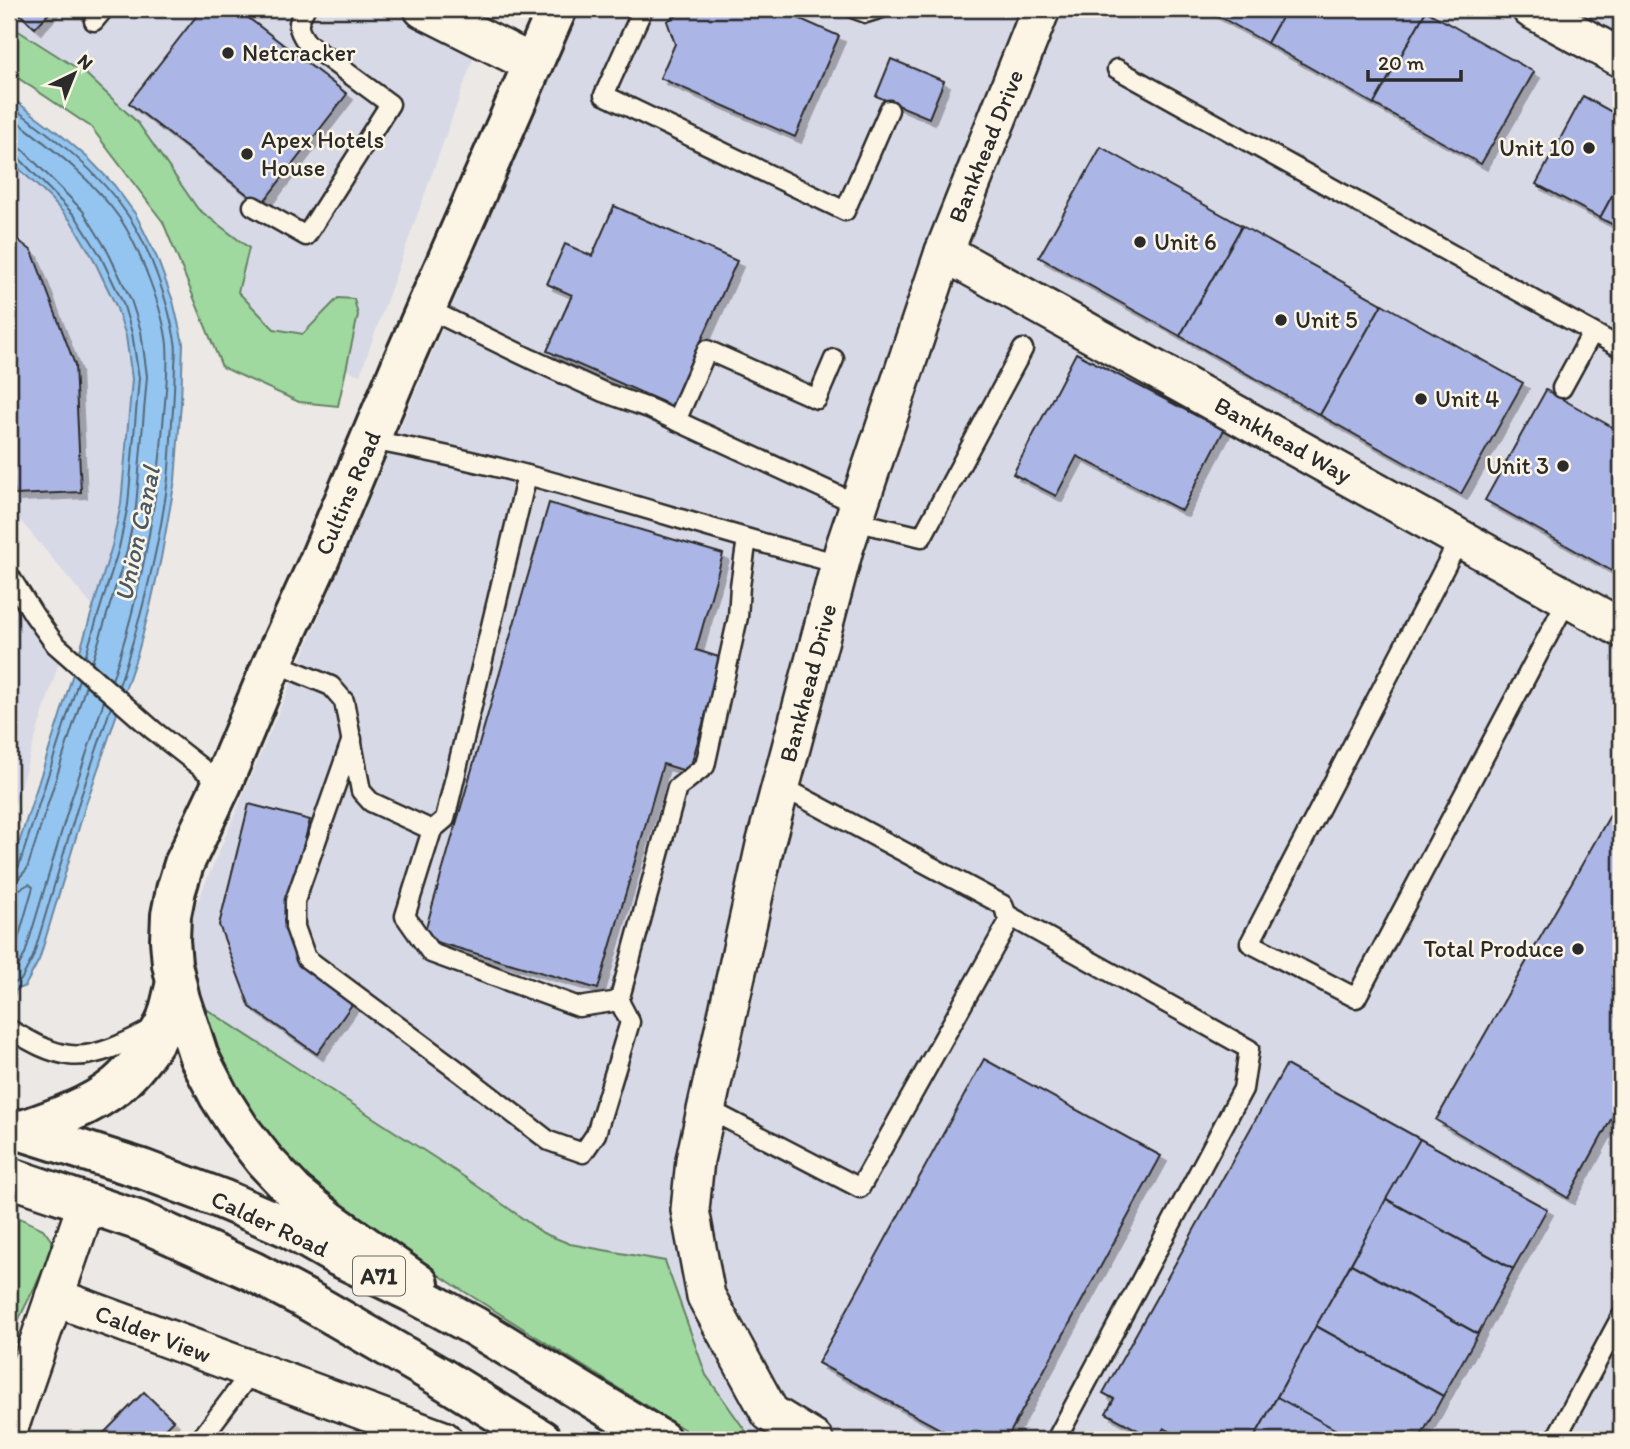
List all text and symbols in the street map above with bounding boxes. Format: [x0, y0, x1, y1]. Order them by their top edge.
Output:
north arrow [38, 38, 108, 108]
place label: Netcracker [242, 38, 356, 67]
scale bar [1368, 38, 1460, 82]
marker: Netcracker [220, 45, 236, 61]
text: N [73, 49, 98, 75]
text: 20 m [1378, 50, 1425, 75]
street label: Bankhead Drive [942, 65, 1029, 227]
place label: Apex Hotels House [261, 125, 384, 182]
place label: Unit 10 [1499, 133, 1575, 162]
marker: Unit 10 [1581, 140, 1597, 156]
marker: Apex Hotels House [239, 146, 255, 162]
place label: Unit 6 [1154, 227, 1217, 256]
marker: Unit 6 [1132, 234, 1148, 250]
place label: Unit 5 [1295, 305, 1358, 334]
marker: Unit 5 [1273, 312, 1289, 328]
place label: Unit 4 [1435, 384, 1499, 413]
street label: Bankhead Way [1210, 390, 1357, 489]
marker: Unit 4 [1413, 391, 1429, 407]
street label: Cultins Road [308, 426, 387, 559]
place label: Unit 3 [1486, 451, 1549, 480]
marker: Unit 3 [1555, 458, 1571, 474]
water label: Union Canal [107, 462, 167, 605]
street label: Bankhead Drive [772, 601, 843, 765]
place label: Total Produce [1423, 934, 1564, 963]
marker: Total Produce [1570, 941, 1586, 957]
street label: Calder Road [207, 1184, 334, 1263]
road number: A71 [353, 1256, 405, 1296]
street label: Calder View [91, 1298, 215, 1369]

